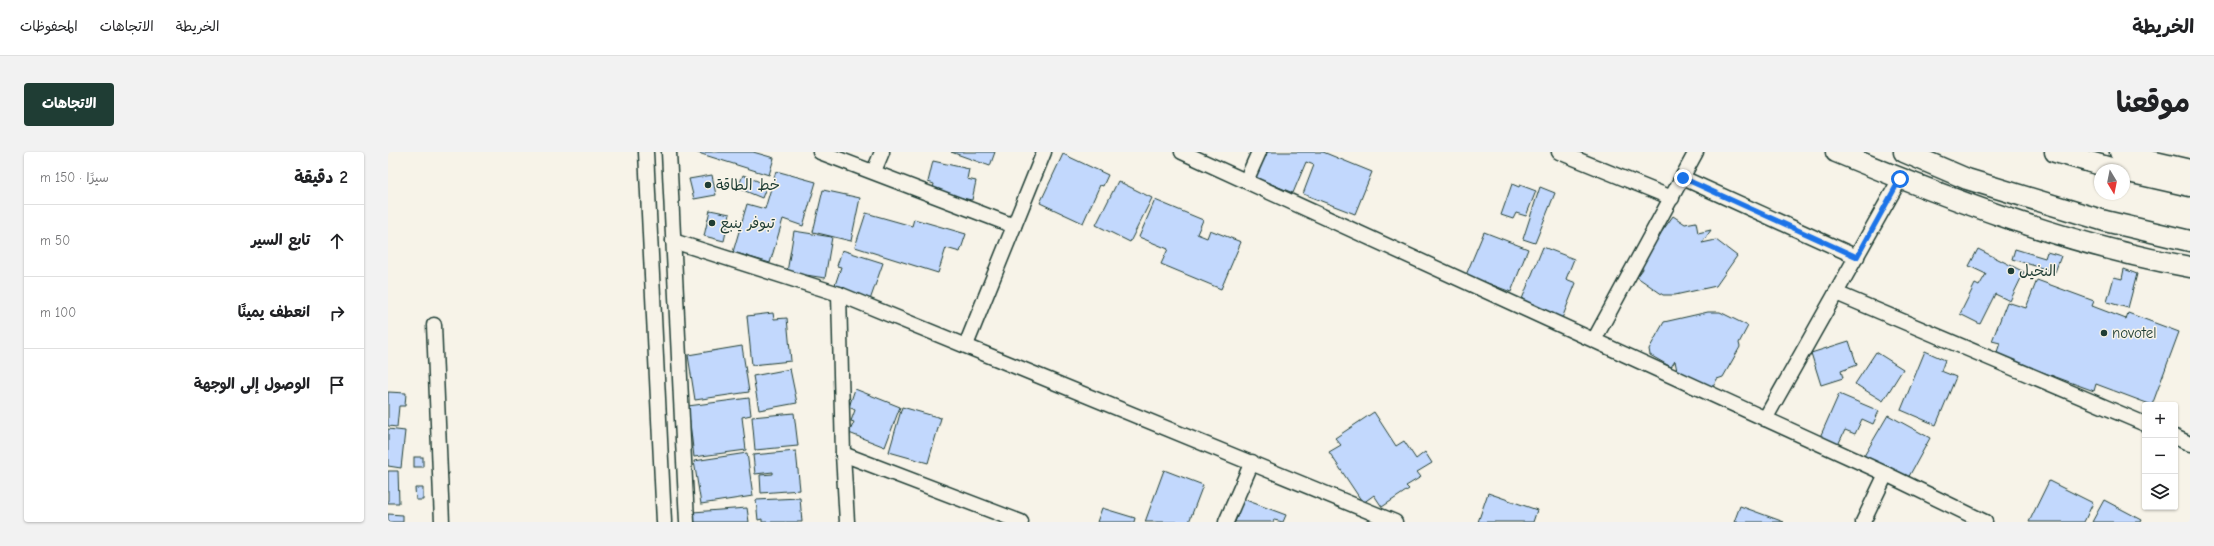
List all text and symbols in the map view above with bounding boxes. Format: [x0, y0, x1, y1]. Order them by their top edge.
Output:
text: الخريطة [2132, 16, 2194, 38]
text: المحفوظات [20, 18, 78, 35]
text: الاتجاهات [100, 18, 154, 35]
text: الخريطة [176, 18, 219, 35]
button: الاتجاهات [24, 83, 114, 126]
text: موقعنا [2116, 87, 2190, 119]
north arrow [2094, 164, 2130, 200]
text: 2 دقيقة [294, 168, 348, 187]
route end [1674, 169, 1692, 187]
text: سيرًا · 150 m [40, 170, 109, 185]
route start [1891, 170, 1909, 188]
place label: خط الطاقة [716, 176, 780, 194]
marker: خط الطاقة [703, 180, 713, 190]
place label: تبوفر ينبع [720, 214, 775, 234]
marker: تبوفر ينبع [707, 218, 717, 228]
icon: ahead [326, 230, 348, 252]
text: تابع السير [251, 231, 310, 249]
text: 50 m [40, 233, 70, 248]
place label: النخيل [2019, 262, 2056, 280]
marker: النخيل [2006, 266, 2016, 276]
icon: right [326, 302, 348, 324]
text: انعطف يمينًا [238, 303, 310, 321]
text: 100 m [40, 305, 76, 320]
place label: novotel [2112, 324, 2157, 342]
marker: novotel [2099, 328, 2109, 338]
icon: arrive [326, 374, 348, 396]
text: الوصول إلى الوجهة [194, 375, 310, 393]
map controls [2142, 402, 2178, 510]
button: + [2142, 402, 2178, 438]
button: − [2142, 438, 2178, 474]
button: layers [2142, 474, 2178, 510]

